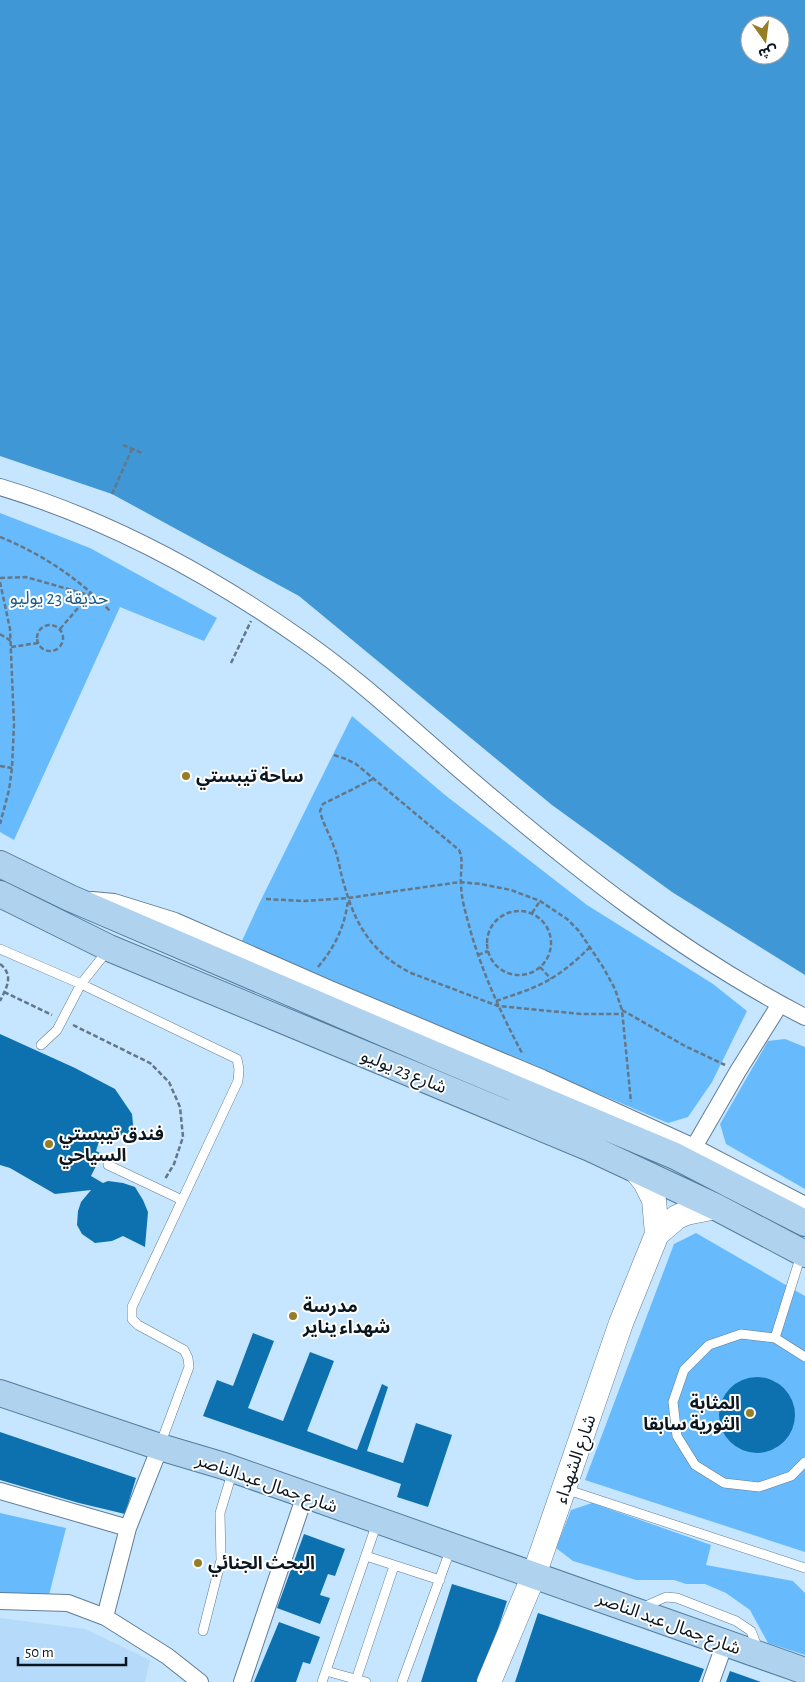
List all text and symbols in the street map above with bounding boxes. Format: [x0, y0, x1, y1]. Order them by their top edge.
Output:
north arrow [740, 15, 790, 65]
text: ش [757, 43, 779, 61]
park label: حديقة 23 يوليو [10, 590, 108, 609]
place label: ساحة تيبستي [196, 766, 304, 790]
marker: ساحة تيبستي [180, 770, 192, 782]
street label: شارع 23 يوليو [357, 1047, 449, 1101]
place label: فندق تيبستي السياحي [59, 1125, 164, 1169]
marker: فندق تيبستي السياحي [43, 1138, 55, 1150]
place label: مدرسة شهداء يناير [302, 1296, 390, 1338]
marker: مدرسة شهداء يناير [287, 1310, 299, 1322]
place label: المثابة الثورية سابقا [643, 1393, 740, 1435]
marker: المثابة الثورية سابقا [744, 1407, 756, 1419]
street label: شارع الشهداء [552, 1413, 603, 1507]
street label: شارع جمال عبدالناصر [191, 1451, 340, 1520]
place label: البحث الجنائي [208, 1554, 315, 1577]
marker: البحث الجنائي [192, 1557, 204, 1569]
street label: شارع جمال عبد الناصر [592, 1589, 743, 1662]
scale bar [18, 1634, 125, 1666]
text: 50 m [25, 1645, 54, 1660]

